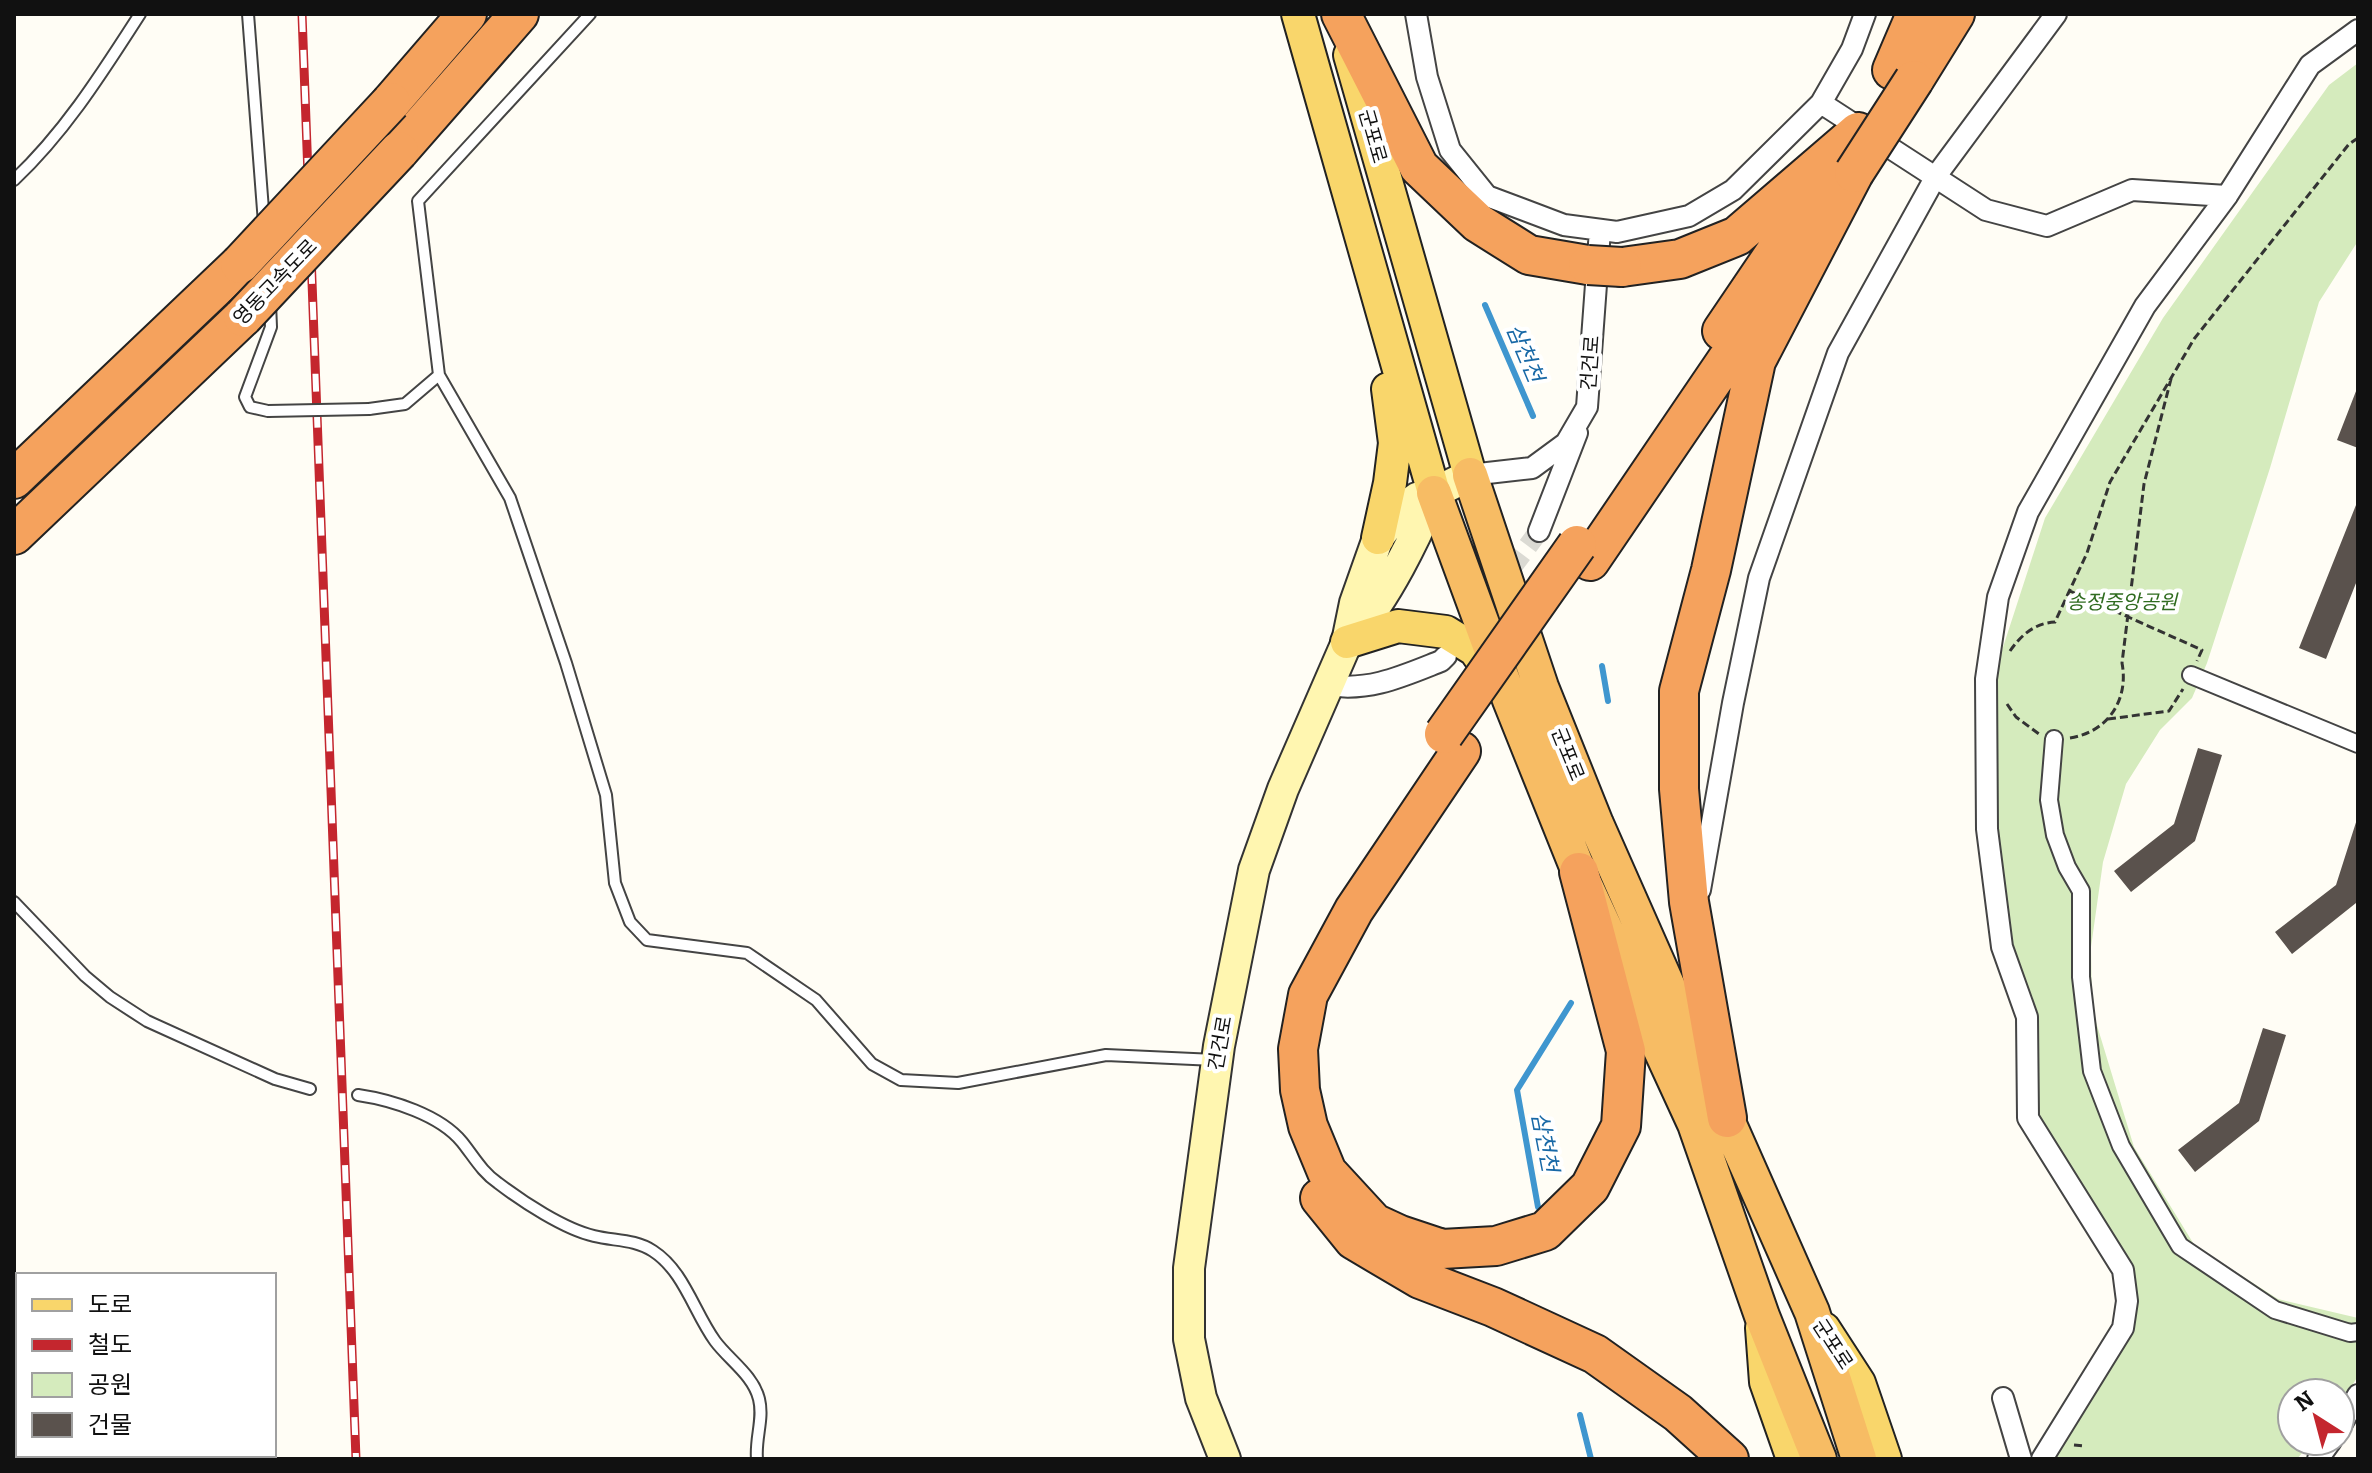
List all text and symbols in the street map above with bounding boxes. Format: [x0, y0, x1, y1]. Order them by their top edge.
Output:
street label: 군포로 [1354, 106, 1392, 166]
street label: 영동고속도로 [228, 234, 322, 330]
water label: 삼천천 [1501, 320, 1550, 389]
street label: 건건로 [1576, 335, 1604, 391]
park label: 송정중앙공원 [2067, 590, 2179, 614]
street label: 군포로 [1547, 724, 1589, 784]
street label: 건건로 [1203, 1014, 1237, 1072]
water label: 삼천천 [1526, 1110, 1565, 1177]
legend [16, 1273, 276, 1457]
text: 도로 [88, 1291, 132, 1319]
street label: 군포로 [1808, 1314, 1858, 1374]
text: 철도 [88, 1331, 132, 1359]
text: 공원 [88, 1371, 132, 1399]
north arrow [2276, 1377, 2356, 1457]
text: N [2290, 1385, 2319, 1417]
text: 건물 [88, 1411, 132, 1439]

